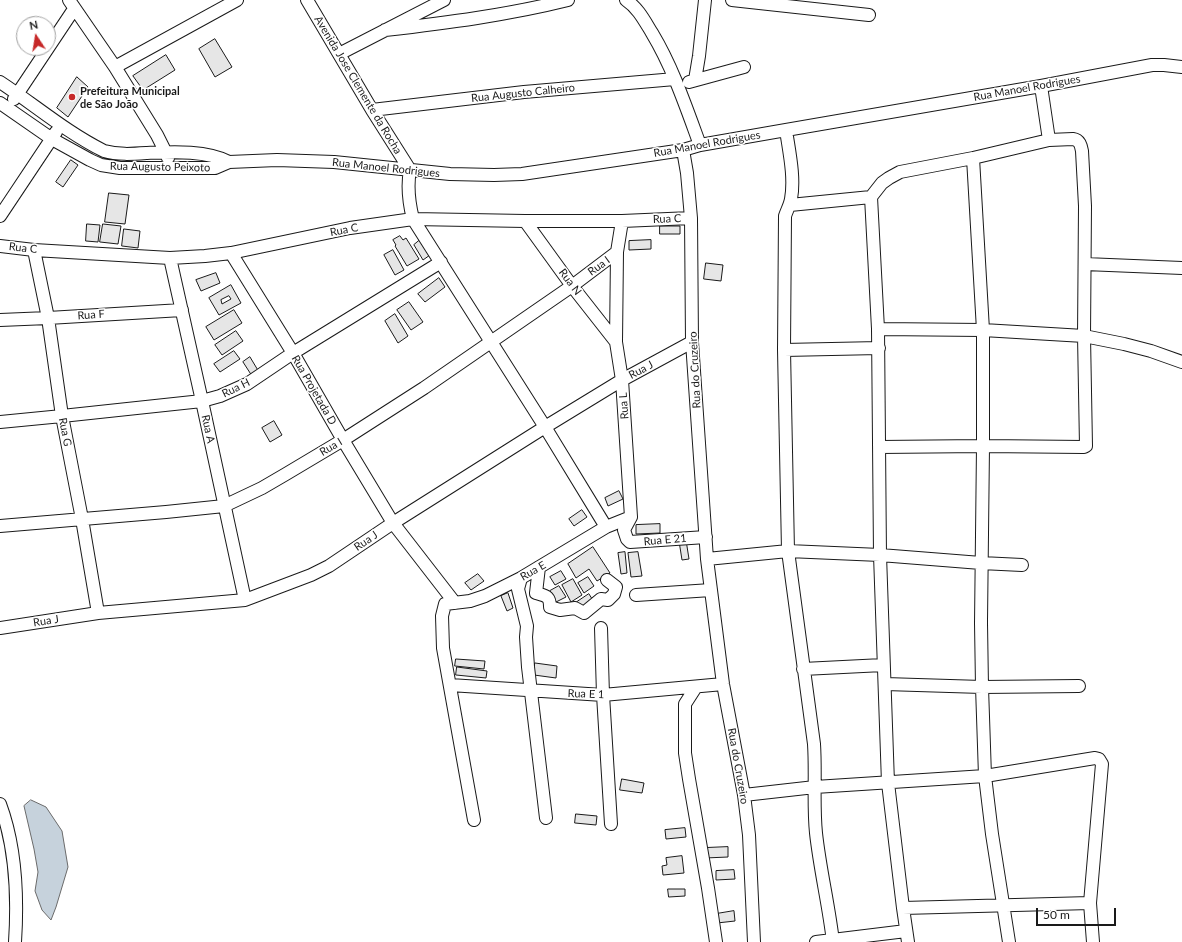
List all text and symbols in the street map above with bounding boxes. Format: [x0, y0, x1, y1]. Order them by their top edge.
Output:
street label: Avenida Jose Clemente da Rocha [311, 13, 405, 157]
north arrow [16, 16, 56, 56]
text: N [28, 18, 39, 32]
street label: Rua Manoel Rodrigues [973, 72, 1081, 104]
street label: Rua Augusto Calheiro [471, 81, 575, 105]
place label: Prefeitura Municipal de São João [80, 84, 180, 110]
marker: Prefeitura Municipal de São João [67, 92, 77, 102]
street label: Rua Manoel Rodrigues [653, 128, 761, 160]
street label: Rua Manoel Rodrigues [332, 156, 440, 180]
street label: Rua Augusto Peixoto [110, 160, 210, 174]
street label: Rua C [653, 212, 681, 226]
street label: Rua C [329, 221, 359, 239]
street label: Rua C [8, 240, 38, 256]
street label: Rua I [585, 254, 613, 278]
street label: Rua N [556, 266, 584, 298]
street label: Rua F [77, 307, 105, 323]
street label: Rua do Cruzeiro [686, 331, 704, 409]
street label: Rua Projetada D [289, 353, 339, 427]
street label: Rua J [627, 358, 655, 382]
street label: Rua H [220, 376, 252, 400]
street label: Rua L [616, 392, 632, 420]
street label: Rua A [199, 414, 217, 444]
street label: Rua G [56, 416, 74, 448]
street label: Rua I [317, 435, 345, 459]
street label: Rua J [352, 528, 380, 554]
street label: Rua E 21 [643, 532, 687, 548]
street label: Rua E [518, 558, 548, 584]
street label: Rua J [32, 612, 60, 630]
street label: Rua E 1 [567, 687, 605, 701]
street label: Rua do Cruzeiro [725, 727, 751, 805]
scale bar [1038, 900, 1118, 926]
text: 50 m [1043, 907, 1070, 922]

